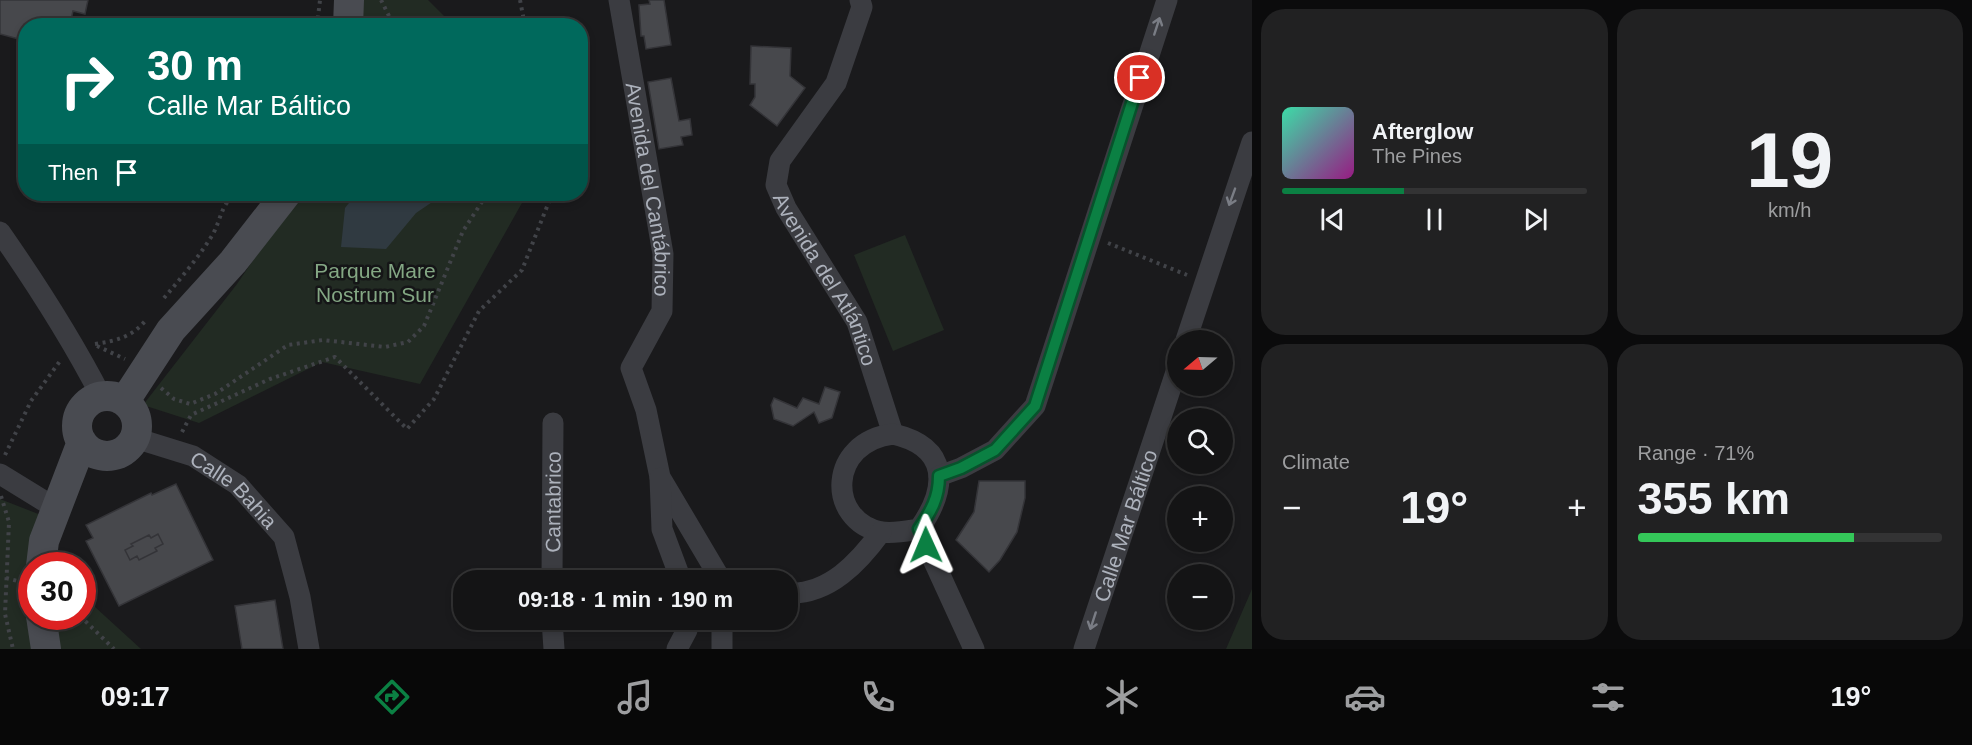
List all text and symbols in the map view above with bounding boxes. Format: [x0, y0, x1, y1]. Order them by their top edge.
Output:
one-way arrow [1153, 17, 1164, 36]
icon: right [48, 42, 126, 120]
text: 30 m [147, 42, 243, 89]
pin [1114, 52, 1165, 103]
icon: arrive [1123, 61, 1156, 94]
street label: Avenida del Cantábrico [622, 80, 675, 297]
text: Calle Mar Báltico [147, 91, 351, 121]
text: 19 [1746, 116, 1833, 204]
text: Afterglow [1372, 119, 1473, 144]
text: The Pines [1372, 145, 1462, 167]
icon: arrive [110, 156, 143, 189]
text: Then [48, 160, 98, 185]
one-way arrow [1226, 187, 1237, 205]
street label: Avenida del Atlántico [769, 189, 882, 368]
text: km/h [1768, 199, 1811, 221]
icon: previous [1316, 203, 1349, 236]
icon: pause [1418, 203, 1451, 236]
icon: next [1519, 203, 1552, 236]
park label: Parque Mare Nostrum Sur [314, 259, 436, 306]
north arrow [1167, 330, 1233, 396]
map controls [1167, 330, 1233, 630]
button: search [1167, 408, 1233, 474]
text: Range · 71% [1638, 442, 1754, 464]
street label: Calle Bahia [186, 446, 282, 533]
street label: Calle Mar Báltico [1089, 447, 1161, 605]
street label: Cantabrico [541, 451, 564, 553]
text: Climate [1282, 451, 1350, 473]
text: 355 km [1638, 473, 1790, 524]
text: 19° [1400, 482, 1468, 533]
button: + [1167, 486, 1233, 552]
text: − [1282, 489, 1301, 526]
text: + [1567, 489, 1587, 526]
position arrow [894, 513, 958, 577]
speed limit sign: 30 [18, 552, 96, 630]
button: − [1167, 564, 1233, 630]
text: 09:18 · 1 min · 190 m [518, 587, 733, 612]
one-way arrow [1087, 611, 1098, 630]
icon: directions [371, 676, 413, 718]
icon: music [614, 676, 656, 718]
icon: phone [857, 676, 899, 718]
icon: climate [1101, 676, 1143, 718]
icon: car [1344, 676, 1386, 718]
icon: filters [1587, 676, 1629, 718]
text: 09:17 [101, 682, 170, 712]
text: 19° [1830, 682, 1871, 712]

